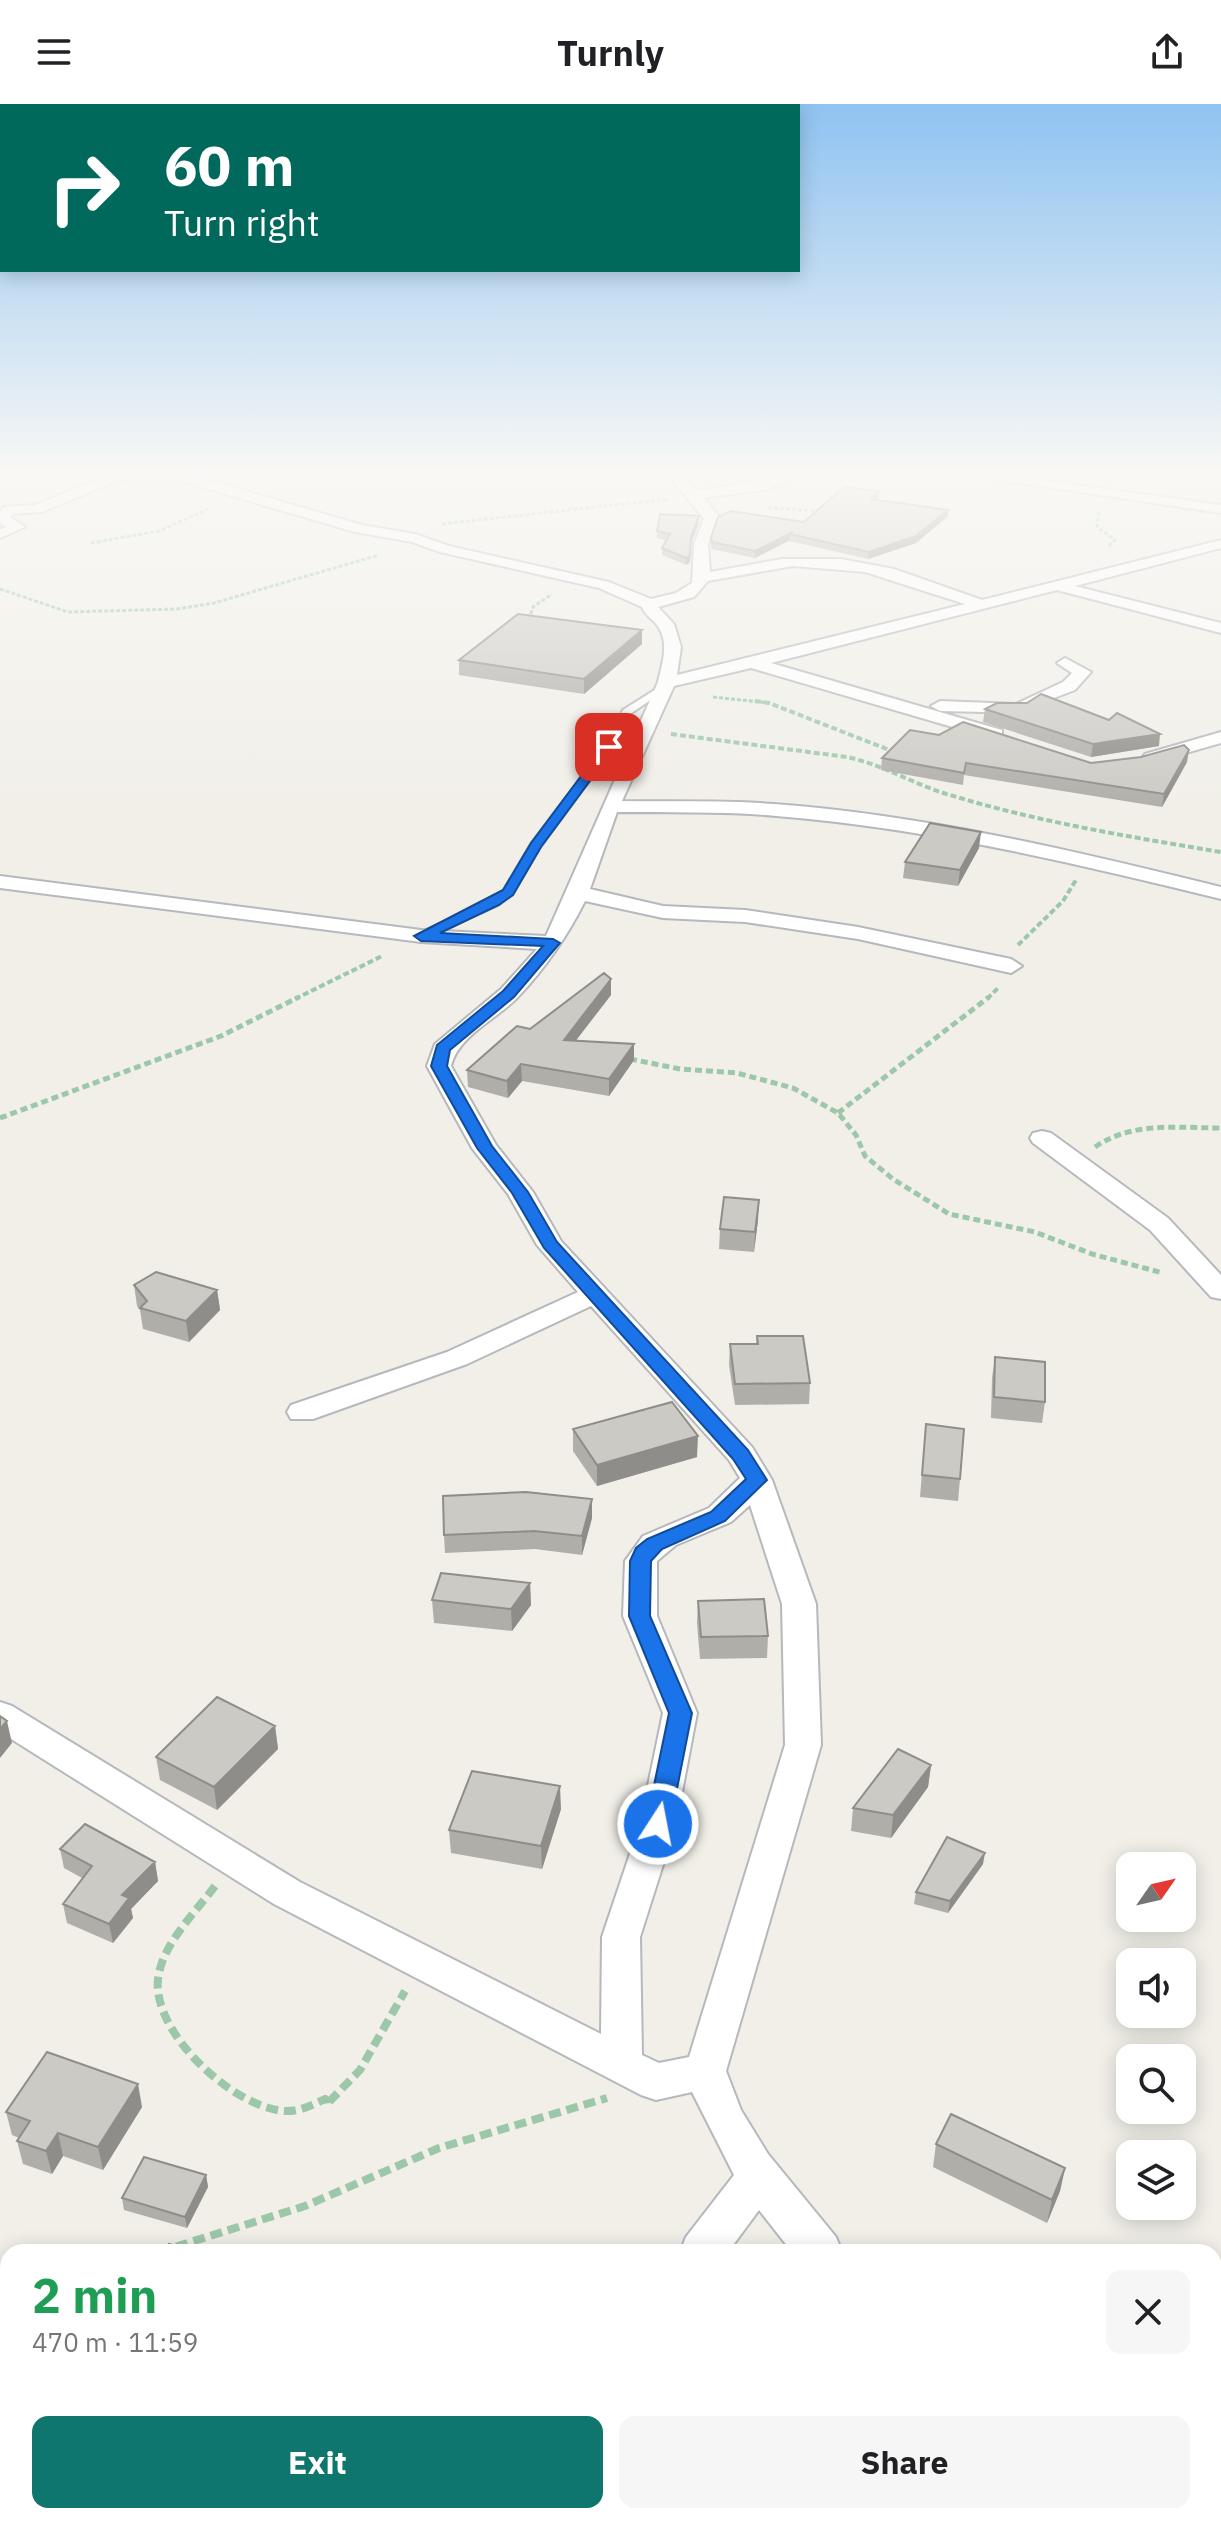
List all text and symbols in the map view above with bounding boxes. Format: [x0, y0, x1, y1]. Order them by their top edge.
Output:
text: Turnly [557, 29, 664, 76]
icon: menu [32, 30, 76, 74]
icon: share [1145, 30, 1189, 74]
text: 60 m [164, 129, 294, 201]
icon: right [32, 136, 136, 240]
text: Turn right [164, 199, 320, 246]
pin [575, 713, 643, 781]
icon: arrive [587, 725, 631, 769]
position arrow [616, 1782, 700, 1866]
north arrow [1116, 1852, 1196, 1932]
map controls [1116, 1852, 1196, 2220]
button: sound [1116, 1948, 1196, 2028]
button: search [1116, 2044, 1196, 2124]
button: layers [1116, 2140, 1196, 2220]
text: 2 min [32, 2264, 157, 2326]
button: close [1106, 2270, 1190, 2354]
text: 470 m · 11:59 [32, 2325, 198, 2359]
button: Exit [32, 2416, 603, 2508]
button: Share [619, 2416, 1190, 2508]

